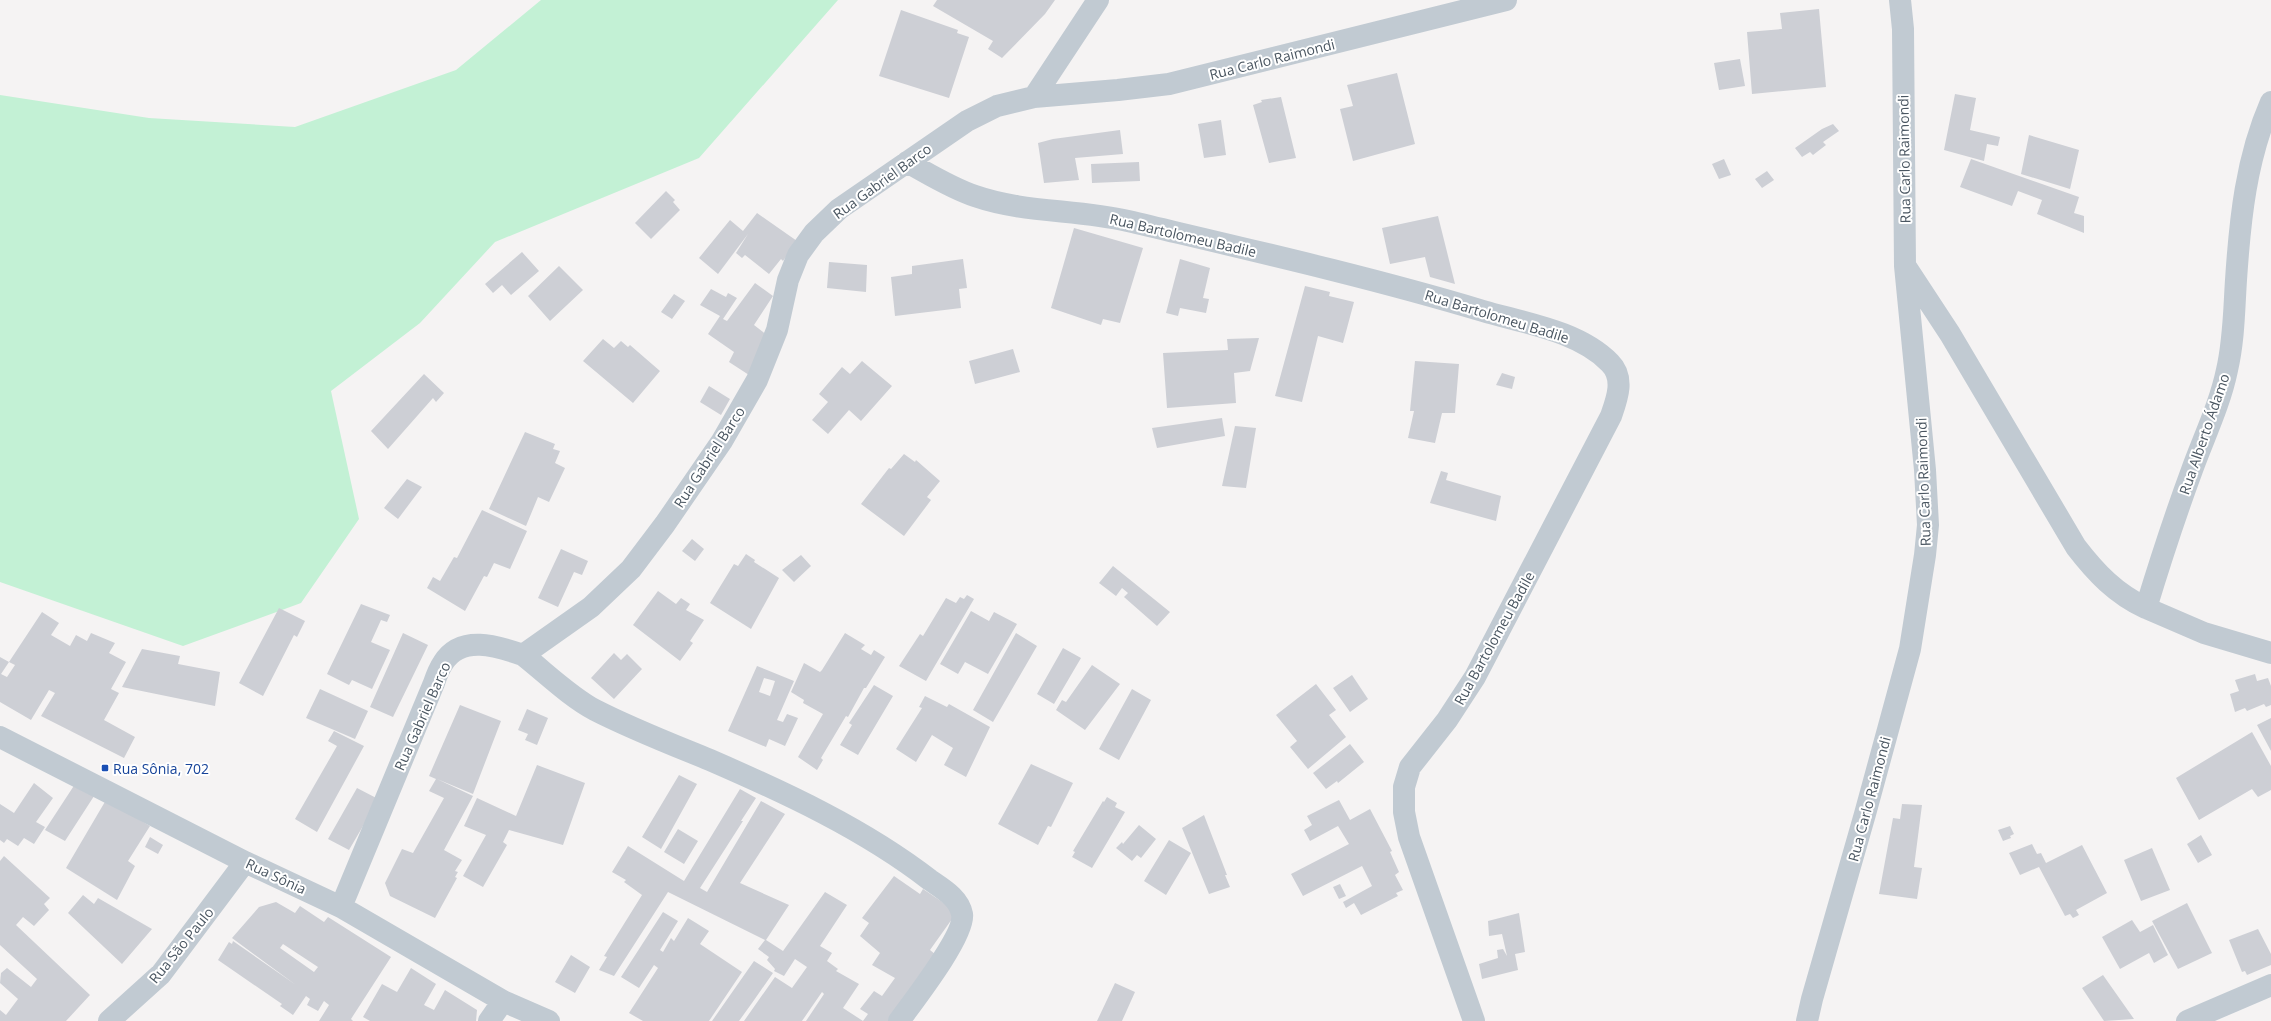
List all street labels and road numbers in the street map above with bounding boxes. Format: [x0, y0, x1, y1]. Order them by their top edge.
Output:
street label: Rua Carlo Raimondi [1207, 34, 1337, 84]
street label: Rua Carlo Raimondi [1893, 95, 1915, 223]
street label: Rua Gabriel Barco [829, 139, 935, 223]
street label: Rua Bartolomeu Badile [1108, 209, 1258, 261]
street label: Rua Bartolomeu Badile [1423, 285, 1572, 347]
street label: Rua Alberto Ádamo [2174, 371, 2234, 497]
street label: Rua Gabriel Barco [669, 403, 749, 511]
street label: Rua Carlo Raimondi [1911, 417, 1935, 547]
street label: Rua Bartolomeu Badile [1449, 568, 1539, 708]
street label: Rua Gabriel Barco [389, 659, 455, 773]
street label: Rua Carlo Raimondi [1843, 734, 1895, 864]
street label: Rua Sônia [243, 854, 309, 898]
street label: Rua São Paulo [144, 903, 218, 987]

